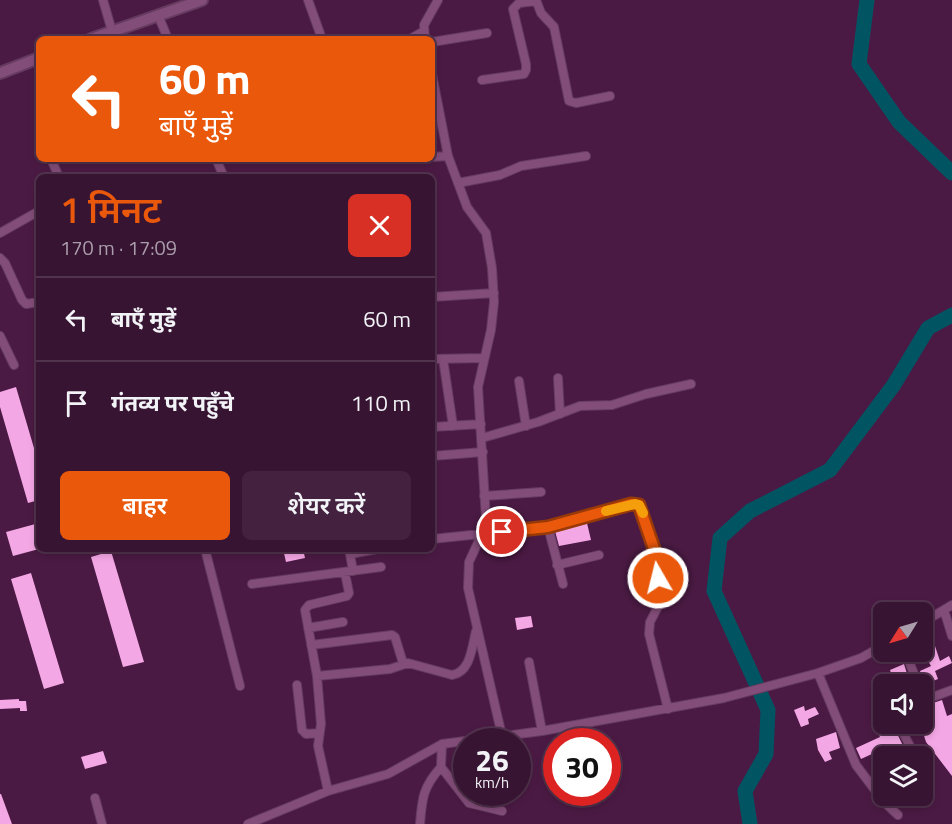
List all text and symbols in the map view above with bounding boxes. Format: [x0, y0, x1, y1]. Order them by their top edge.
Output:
text: 60 m [159, 46, 251, 110]
icon: left [60, 60, 138, 138]
text: बाएँ मुड़ें [159, 104, 233, 145]
text: 1 मिनट [60, 182, 161, 237]
button: close [348, 194, 411, 257]
text: 170 m · 17:09 [60, 232, 177, 263]
text: बाएँ मुड़ें [111, 302, 176, 336]
text: 60 m [363, 302, 411, 336]
icon: left [60, 303, 93, 336]
text: गंतव्य पर पहुँचे [111, 386, 234, 420]
text: 110 m [351, 386, 411, 420]
icon: arrive [60, 387, 93, 420]
button: बाहर [60, 471, 230, 540]
button: शेयर करें [242, 471, 411, 540]
pin [476, 506, 527, 557]
icon: arrive [485, 515, 518, 548]
position arrow [626, 546, 690, 610]
north arrow [873, 602, 933, 662]
map controls [873, 602, 933, 806]
button: sound [873, 674, 933, 734]
speed limit sign: 30 [543, 728, 621, 806]
text: 26 [475, 737, 509, 783]
button: layers [873, 746, 933, 806]
text: km/h [475, 771, 509, 794]

